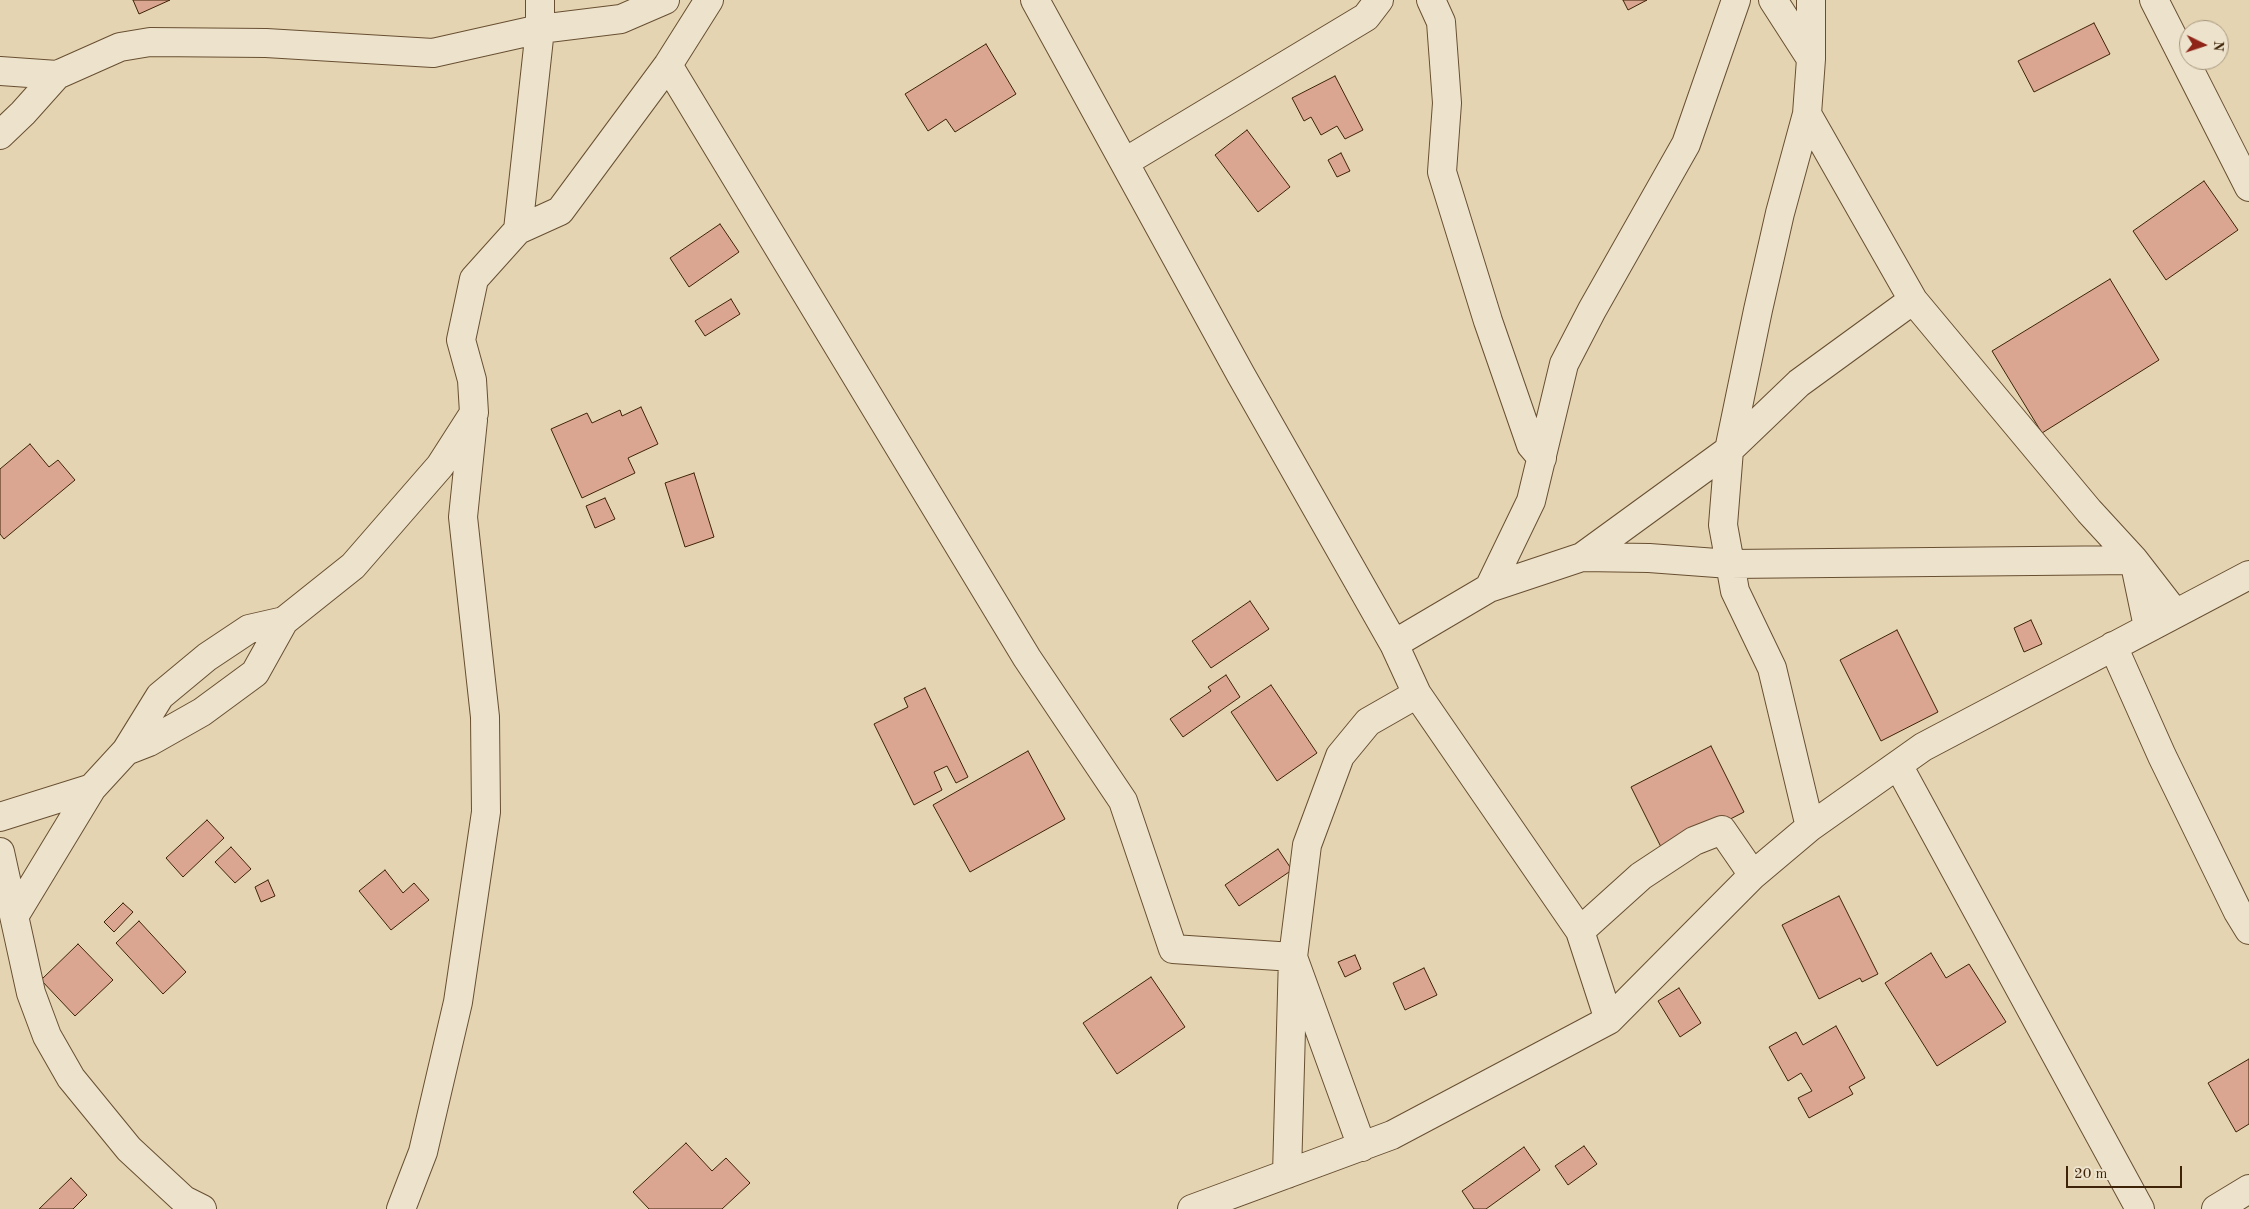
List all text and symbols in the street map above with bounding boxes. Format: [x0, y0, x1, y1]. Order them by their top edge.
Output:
north arrow [2179, 20, 2229, 70]
text: N [2211, 40, 2225, 52]
scale bar [2069, 1156, 2185, 1188]
text: 20 m [2074, 1167, 2108, 1182]

